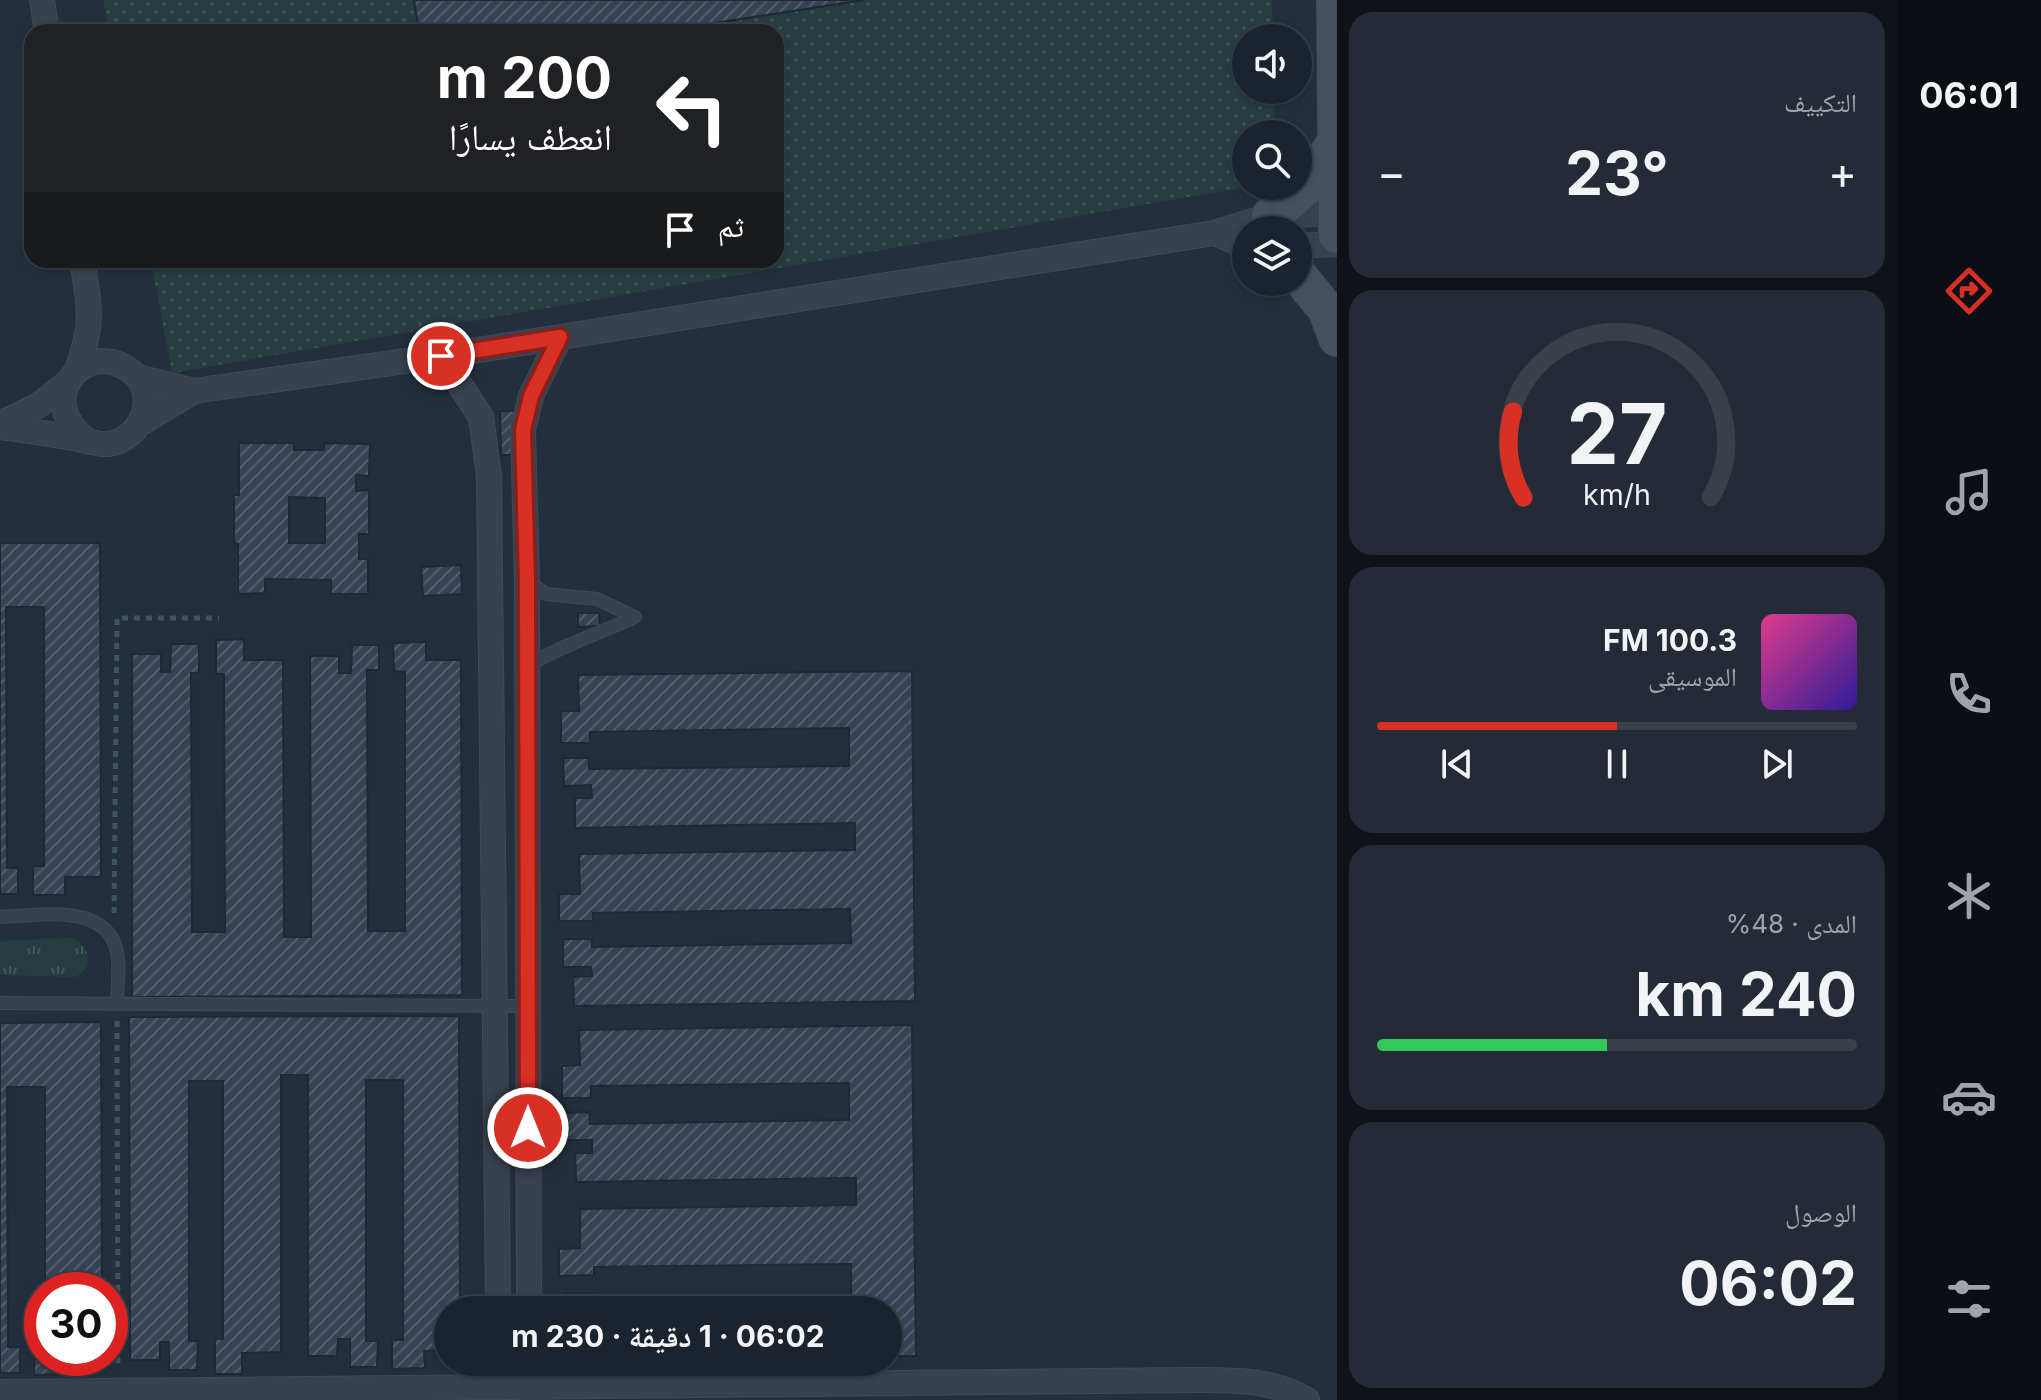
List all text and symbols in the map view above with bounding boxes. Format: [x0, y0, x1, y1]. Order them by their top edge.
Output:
map controls [1232, 24, 1312, 296]
button: sound [1232, 24, 1312, 104]
text: 200 m [437, 44, 612, 112]
icon: left [640, 56, 744, 160]
text: 06:01 [1919, 73, 2019, 117]
text: التكييف [1784, 87, 1857, 118]
text: انعطف يسارًا [449, 115, 612, 159]
button: search [1232, 120, 1312, 200]
text: 23° [1565, 137, 1669, 209]
text: − [1377, 146, 1406, 200]
text: + [1828, 146, 1857, 200]
icon: arrive [658, 208, 702, 252]
text: ثم [718, 208, 744, 244]
button: layers [1232, 216, 1312, 296]
icon: directions [1941, 263, 1997, 319]
pin [407, 322, 475, 390]
icon: arrive [419, 334, 463, 378]
text: 27 [1567, 383, 1667, 484]
icon: music [1941, 464, 1997, 520]
text: km/h [1583, 478, 1651, 513]
text: 100.3 FM [1603, 622, 1737, 658]
text: الموسيقى [1648, 661, 1737, 692]
icon: phone [1941, 666, 1997, 722]
icon: previous [1435, 742, 1479, 786]
icon: pause [1595, 742, 1639, 786]
icon: next [1755, 742, 1799, 786]
icon: climate [1941, 868, 1997, 924]
text: المدى · 48% [1726, 908, 1857, 939]
text: 240 km [1635, 958, 1857, 1030]
icon: car [1941, 1069, 1997, 1125]
position arrow [486, 1086, 570, 1170]
text: الوصول [1785, 1197, 1857, 1228]
text: 06:02 [1679, 1247, 1857, 1319]
icon: filters [1941, 1271, 1997, 1327]
speed limit sign: 30 [24, 1272, 128, 1376]
text: 06:02 · 1 دقيقة · 230 m [511, 1318, 825, 1354]

